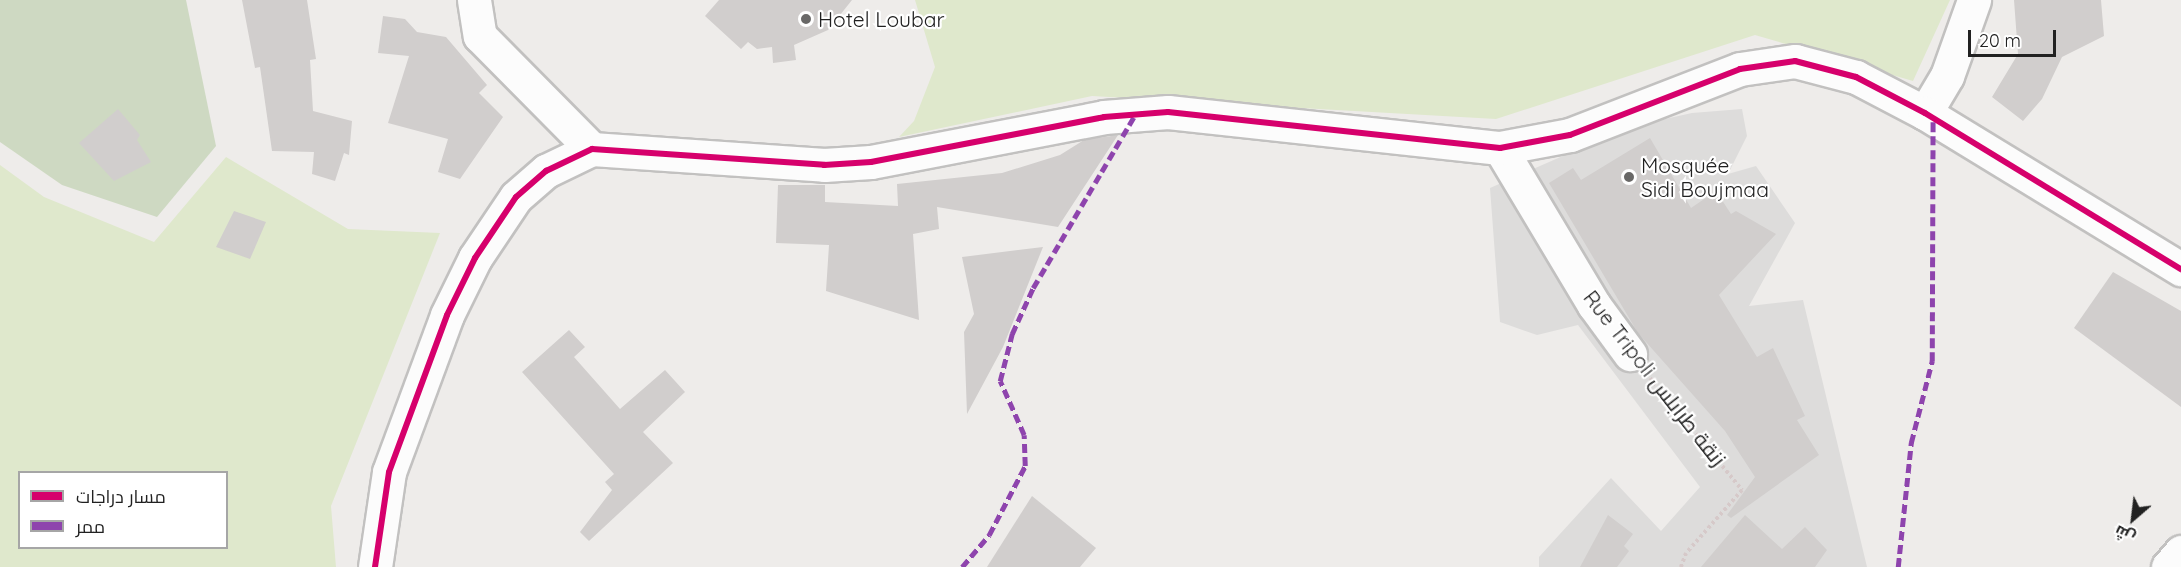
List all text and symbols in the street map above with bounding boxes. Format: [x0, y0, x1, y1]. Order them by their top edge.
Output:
place label: Hotel Loubar [818, 6, 945, 32]
marker: Hotel Loubar [799, 12, 813, 26]
scale bar [1971, 18, 2060, 56]
text: 20 m [1979, 29, 2021, 52]
place label: Mosquée Sidi Boujmaa [1641, 152, 1769, 202]
marker: Mosquée Sidi Boujmaa [1622, 170, 1636, 184]
street label: Rue Tripoli زنقة طرابلس [1579, 285, 1731, 471]
legend [18, 471, 228, 549]
text: مسار دراجات [76, 485, 166, 508]
north arrow [2103, 489, 2163, 549]
text: ممر [76, 515, 105, 538]
text: ش [2111, 521, 2138, 549]

